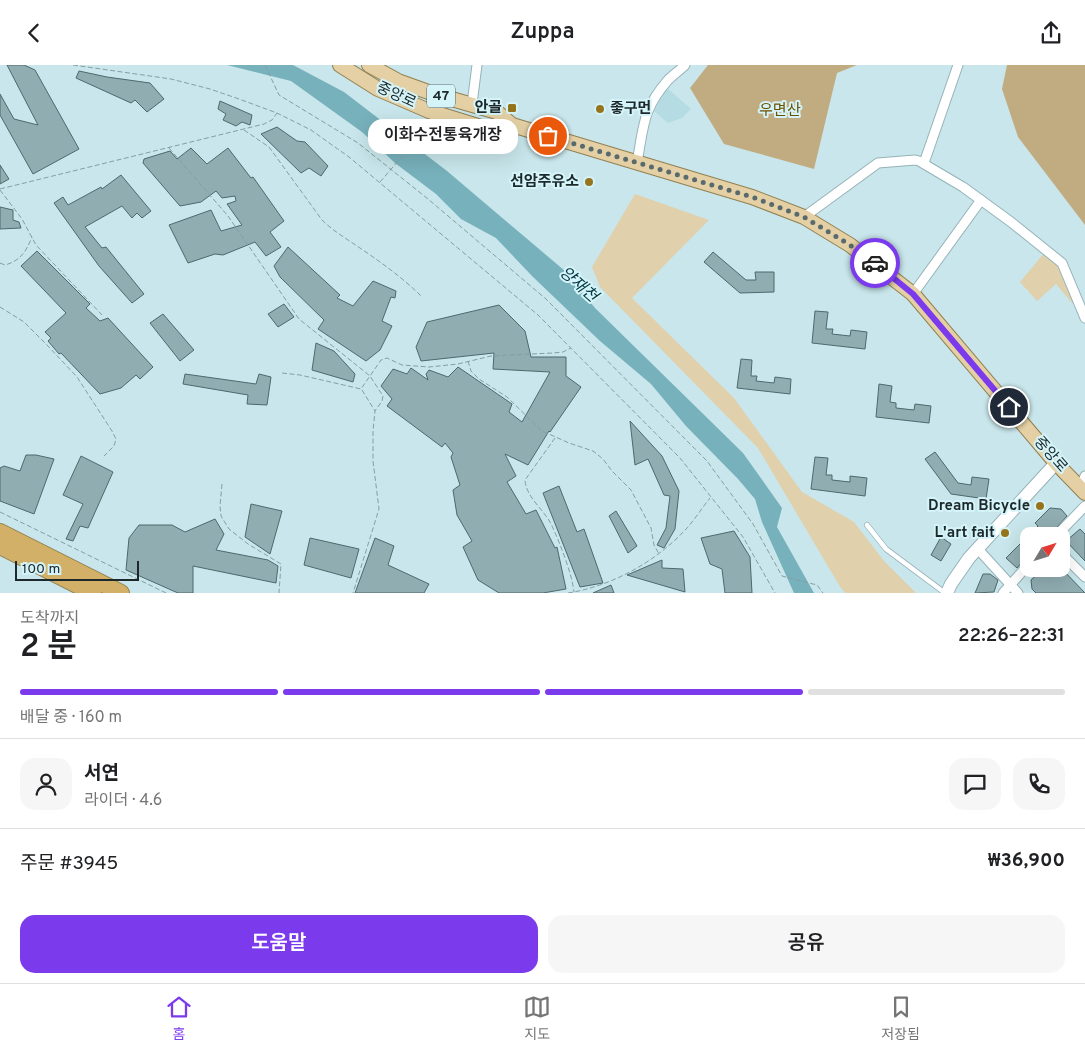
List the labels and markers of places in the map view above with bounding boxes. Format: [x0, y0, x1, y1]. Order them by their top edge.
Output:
place label: 안골 [474, 99, 502, 118]
place label: 좋구먼 [610, 100, 651, 119]
marker: 안골 [506, 102, 518, 114]
marker: 좋구먼 [594, 103, 606, 115]
pin [527, 115, 569, 157]
callout: 이화수전통육개장 [368, 119, 518, 153]
place label: 선암주유소 [510, 173, 579, 192]
marker: 선암주유소 [583, 176, 595, 188]
pin [988, 386, 1030, 428]
place label: Dream Bicycle [928, 497, 1030, 516]
marker: Dream Bicycle [1034, 500, 1046, 512]
place label: L'art fait [935, 524, 995, 543]
marker: L'art fait [999, 527, 1011, 539]

